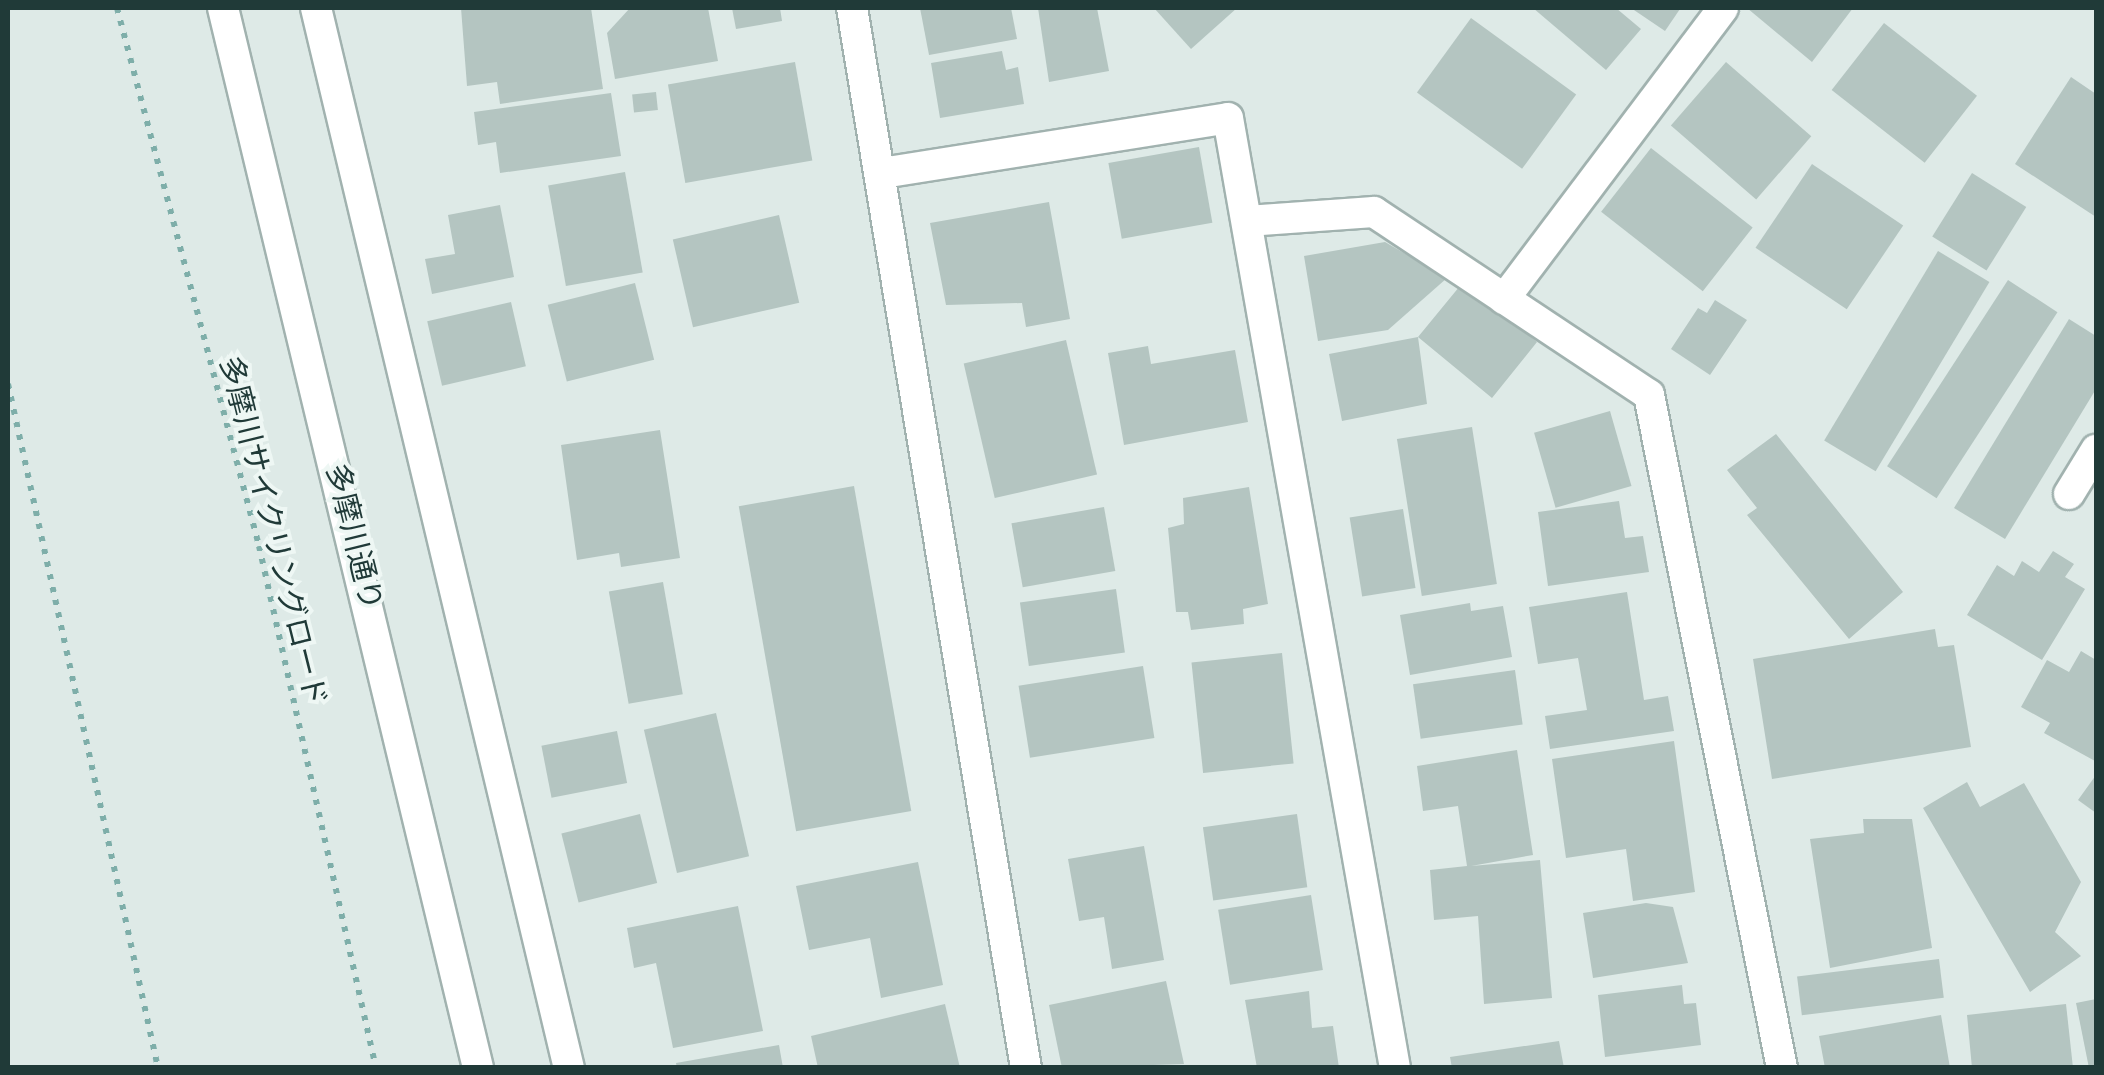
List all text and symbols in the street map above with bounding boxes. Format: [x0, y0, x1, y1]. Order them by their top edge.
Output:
street label: 多摩川サイクリングロード [212, 352, 334, 710]
street label: 多摩川通り [318, 460, 390, 614]

